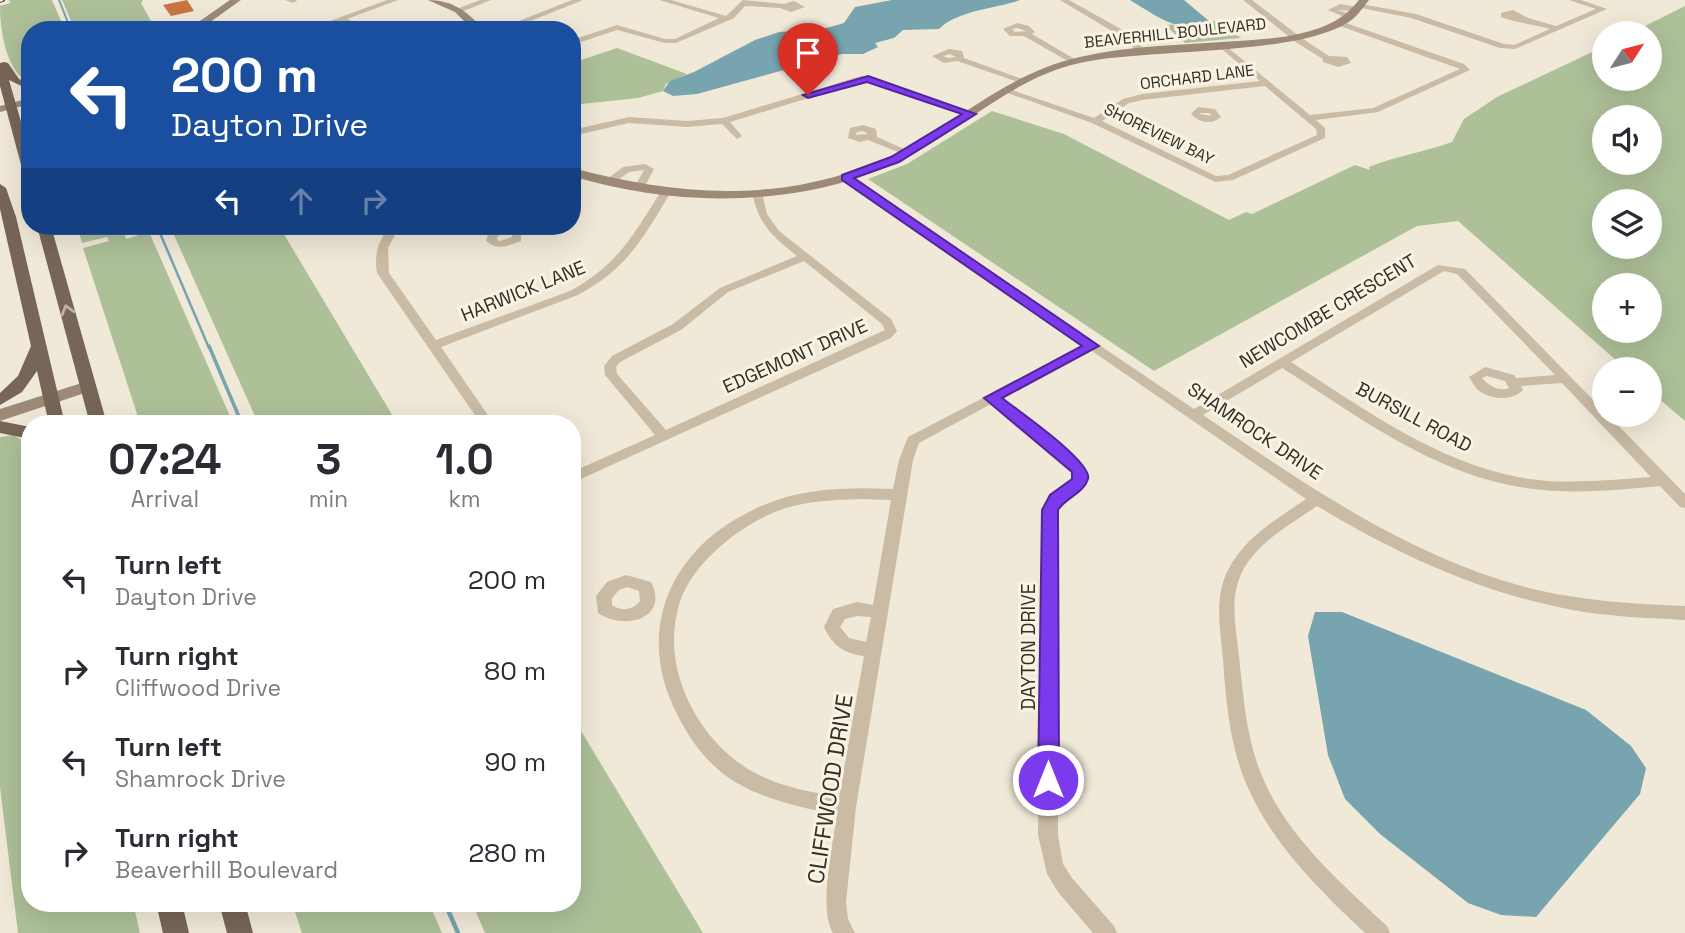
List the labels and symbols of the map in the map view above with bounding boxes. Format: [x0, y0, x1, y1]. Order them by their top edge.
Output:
street label: BEAVERHILL BOULEVARD [1083, 13, 1267, 53]
north arrow [1592, 21, 1662, 91]
pin [778, 23, 838, 95]
street label: ORCHARD LANE [1139, 60, 1255, 94]
street label: SHOREVIEW BAY [1100, 98, 1218, 170]
street label: NEWCOMBE CRESCENT [1235, 248, 1421, 374]
street label: HARWICK LANE [457, 255, 589, 327]
one-way arrow [61, 304, 75, 316]
street label: EDGEMONT DRIVE [719, 313, 871, 399]
street label: BURSILL ROAD [1352, 376, 1476, 458]
street label: SHAMROCK DRIVE [1183, 377, 1327, 485]
street label: DAYTON DRIVE [1016, 583, 1041, 711]
street label: CLIFFWOOD DRIVE [800, 692, 860, 886]
position arrow [1011, 743, 1085, 817]

